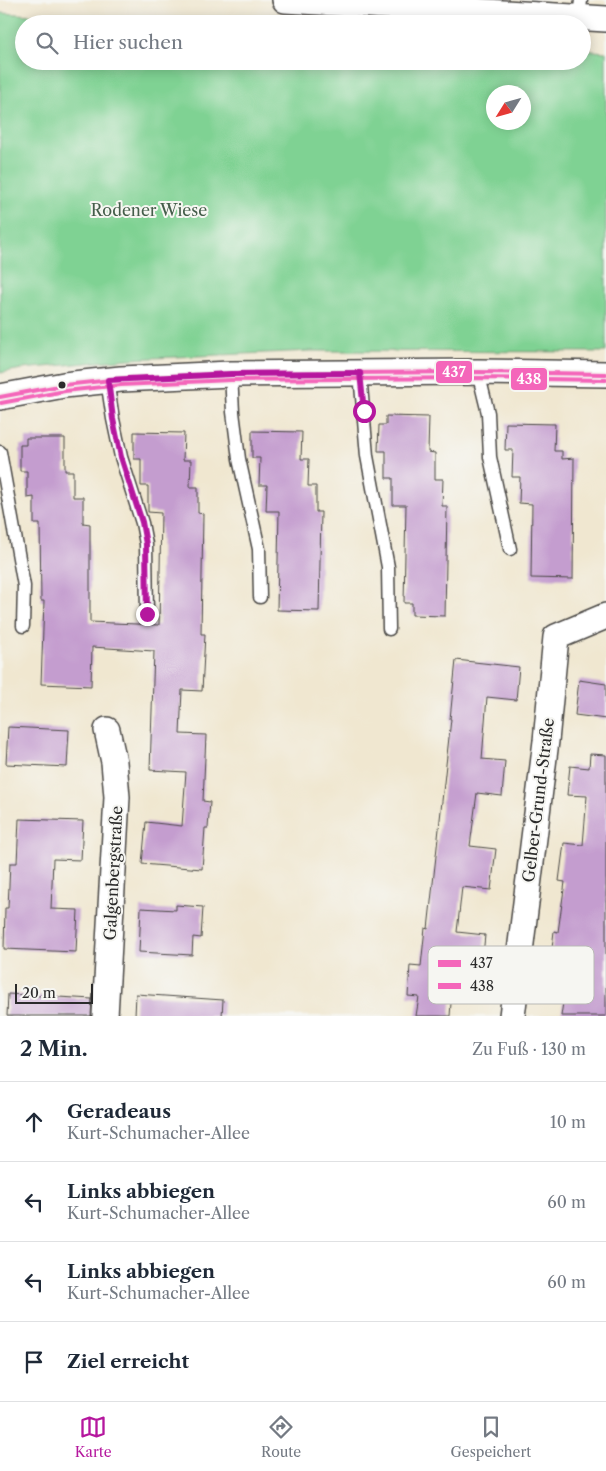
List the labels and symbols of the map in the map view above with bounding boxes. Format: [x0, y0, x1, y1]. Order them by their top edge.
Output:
north arrow [486, 85, 531, 130]
park label: Rodener Wiese [91, 200, 207, 220]
line badge: 437 [435, 360, 473, 384]
text: 437 [442, 363, 466, 381]
line badge: 438 [510, 367, 548, 391]
text: 438 [517, 370, 541, 388]
unlabelled marker [57, 380, 67, 390]
route start [353, 400, 376, 423]
route end [136, 603, 159, 626]
street label: Gelber-Grund-Straße [518, 717, 558, 883]
street label: Galgenbergstraße [99, 805, 127, 941]
legend [428, 946, 594, 1004]
text: 437 [470, 954, 493, 972]
text: 438 [470, 977, 494, 995]
scale bar [15, 981, 92, 1004]

